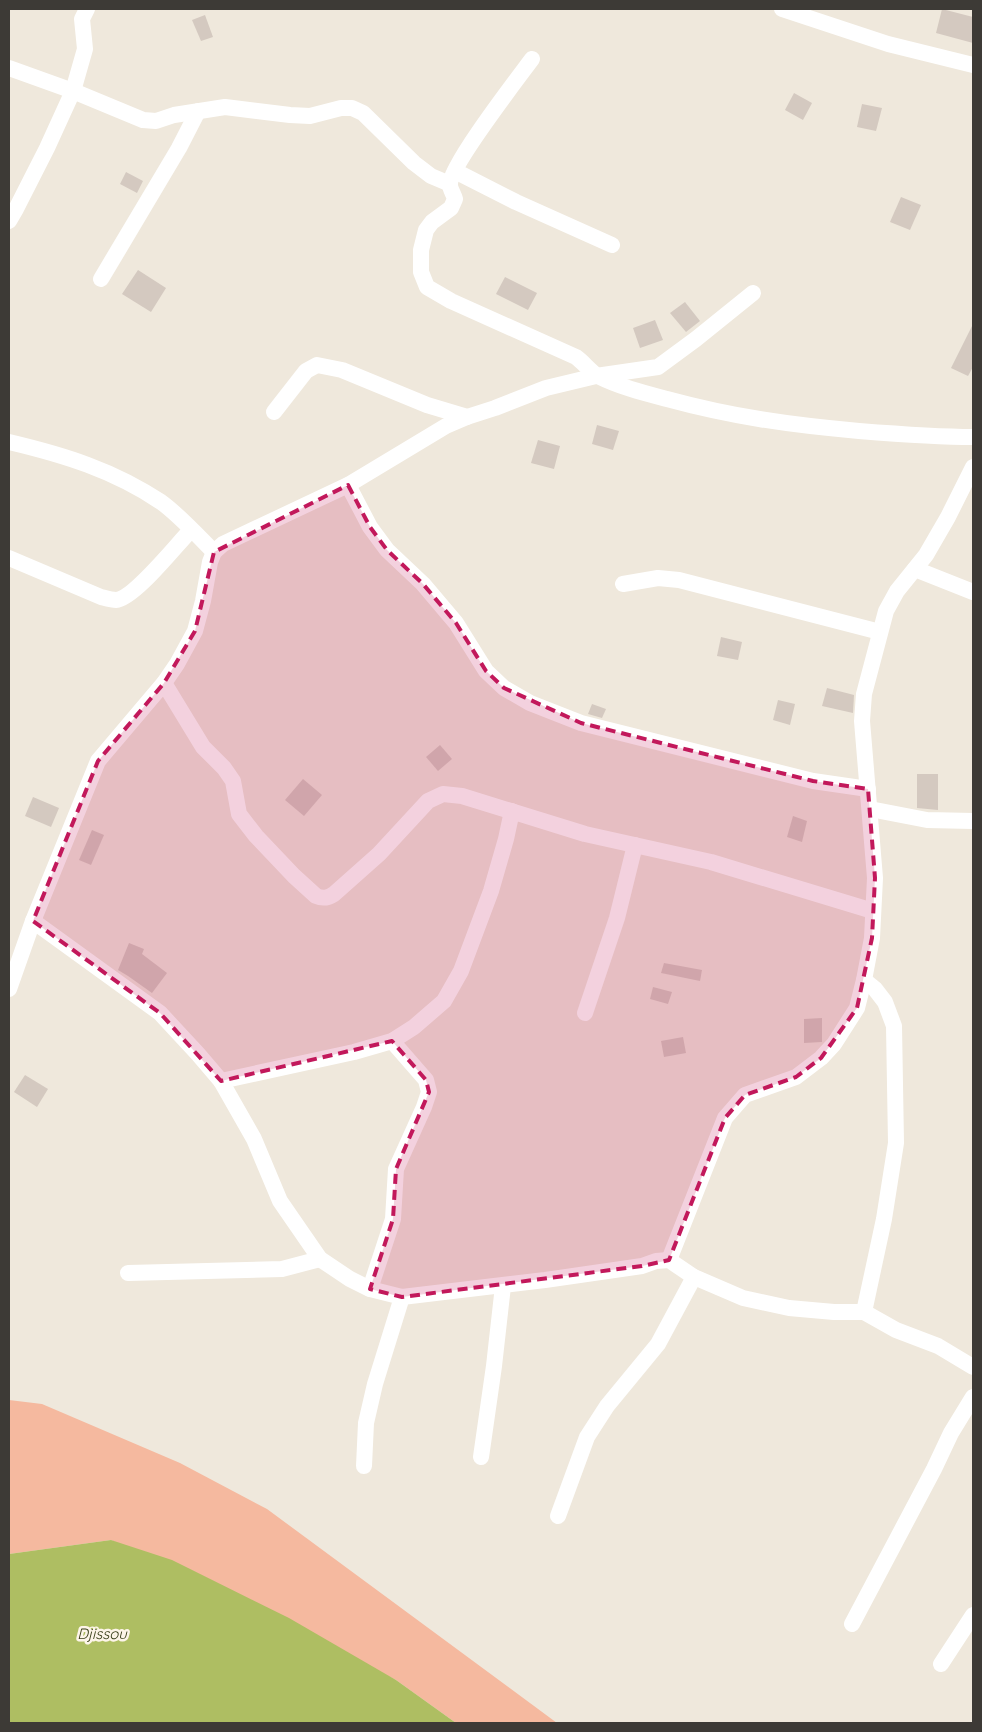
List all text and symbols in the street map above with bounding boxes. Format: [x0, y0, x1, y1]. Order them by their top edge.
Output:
water label: Djissou [77, 1624, 128, 1643]

